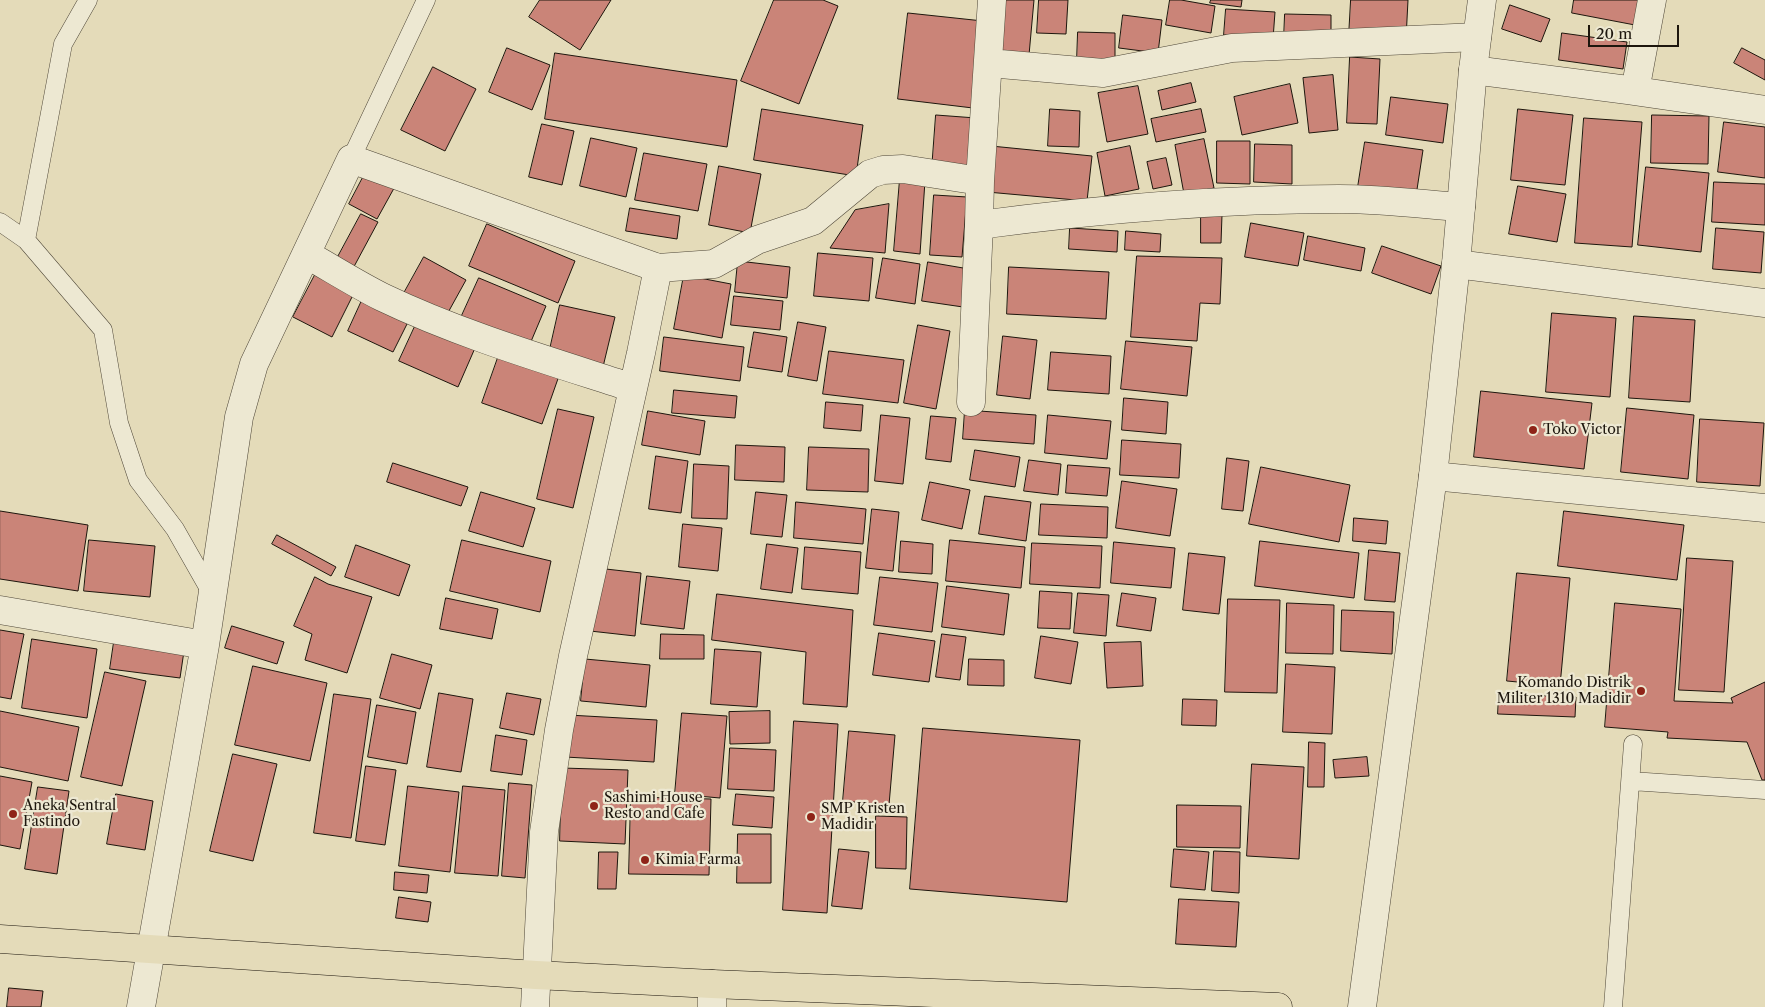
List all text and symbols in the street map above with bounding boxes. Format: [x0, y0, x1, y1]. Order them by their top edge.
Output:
scale bar [1590, 15, 1681, 47]
text: 20 m [1596, 24, 1632, 43]
place label: Toko Victor [1543, 422, 1622, 438]
marker: Toko Victor [1527, 424, 1539, 436]
place label: Komando Distrik Militer 1310 Madidir [1497, 675, 1631, 708]
marker: Komando Distrik Militer 1310 Madidir [1635, 685, 1647, 697]
place label: Sashimi House Resto and Cafe [604, 790, 705, 822]
place label: Aneka Sentral Fastindo [23, 798, 116, 830]
marker: Sashimi House Resto and Cafe [588, 800, 600, 812]
place label: SMP Kristen Madidir [821, 801, 905, 834]
marker: Aneka Sentral Fastindo [7, 808, 19, 820]
marker: SMP Kristen Madidir [805, 811, 817, 823]
place label: Kimia Farma [655, 852, 741, 868]
marker: Kimia Farma [639, 854, 651, 866]

